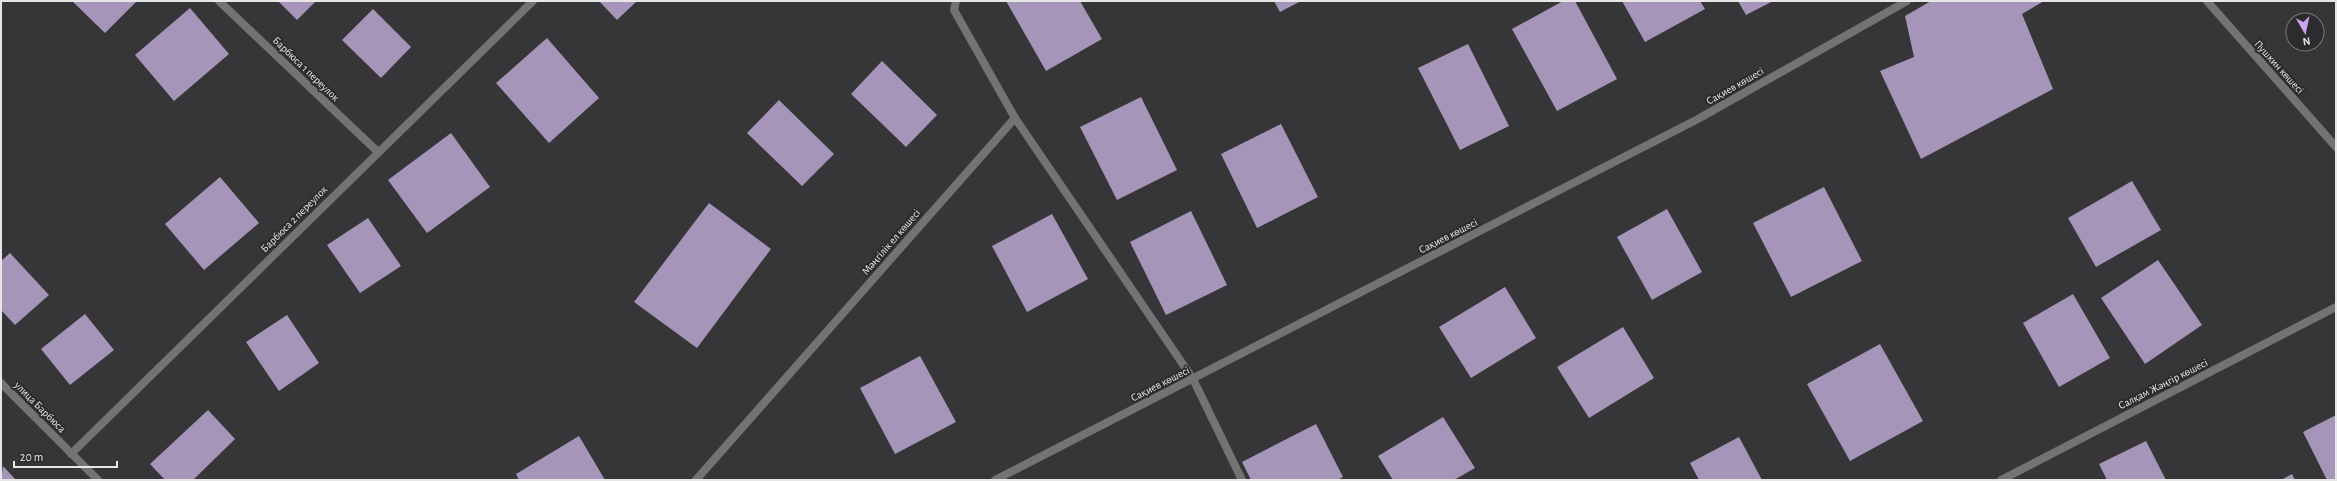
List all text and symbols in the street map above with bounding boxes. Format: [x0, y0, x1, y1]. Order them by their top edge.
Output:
north arrow [2285, 12, 2325, 52]
street label: Барбюса 1 переулок [271, 35, 341, 103]
text: N [2302, 35, 2311, 47]
street label: Пушкин көшесі [2252, 38, 2306, 96]
street label: Сақиев көшесі [1704, 65, 1766, 107]
street label: Барбюса 2 переулок [259, 184, 329, 254]
street label: Мәңгілік ел көшесі [860, 207, 922, 277]
street label: Сақиев көшесі [1417, 216, 1479, 256]
street label: Салқам Жәңгір көшесі [2117, 357, 2209, 411]
street label: Сақиев көшесі [1129, 364, 1191, 404]
street label: улица Барбюса [12, 379, 68, 435]
scale bar [14, 443, 117, 469]
text: 20 m [20, 451, 43, 463]

